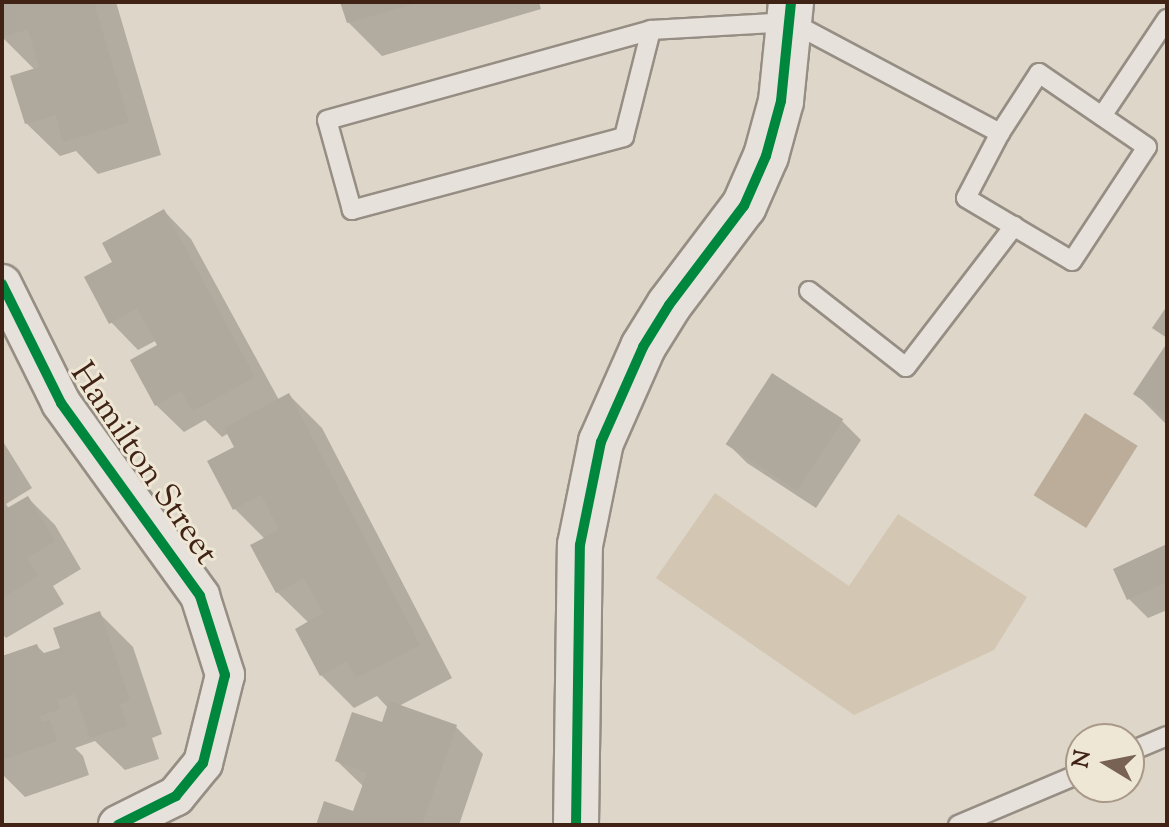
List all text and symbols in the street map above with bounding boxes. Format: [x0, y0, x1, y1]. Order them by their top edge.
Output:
street label: Hamilton Street [60, 355, 226, 573]
north arrow [1065, 723, 1145, 803]
text: N [1066, 748, 1101, 771]

